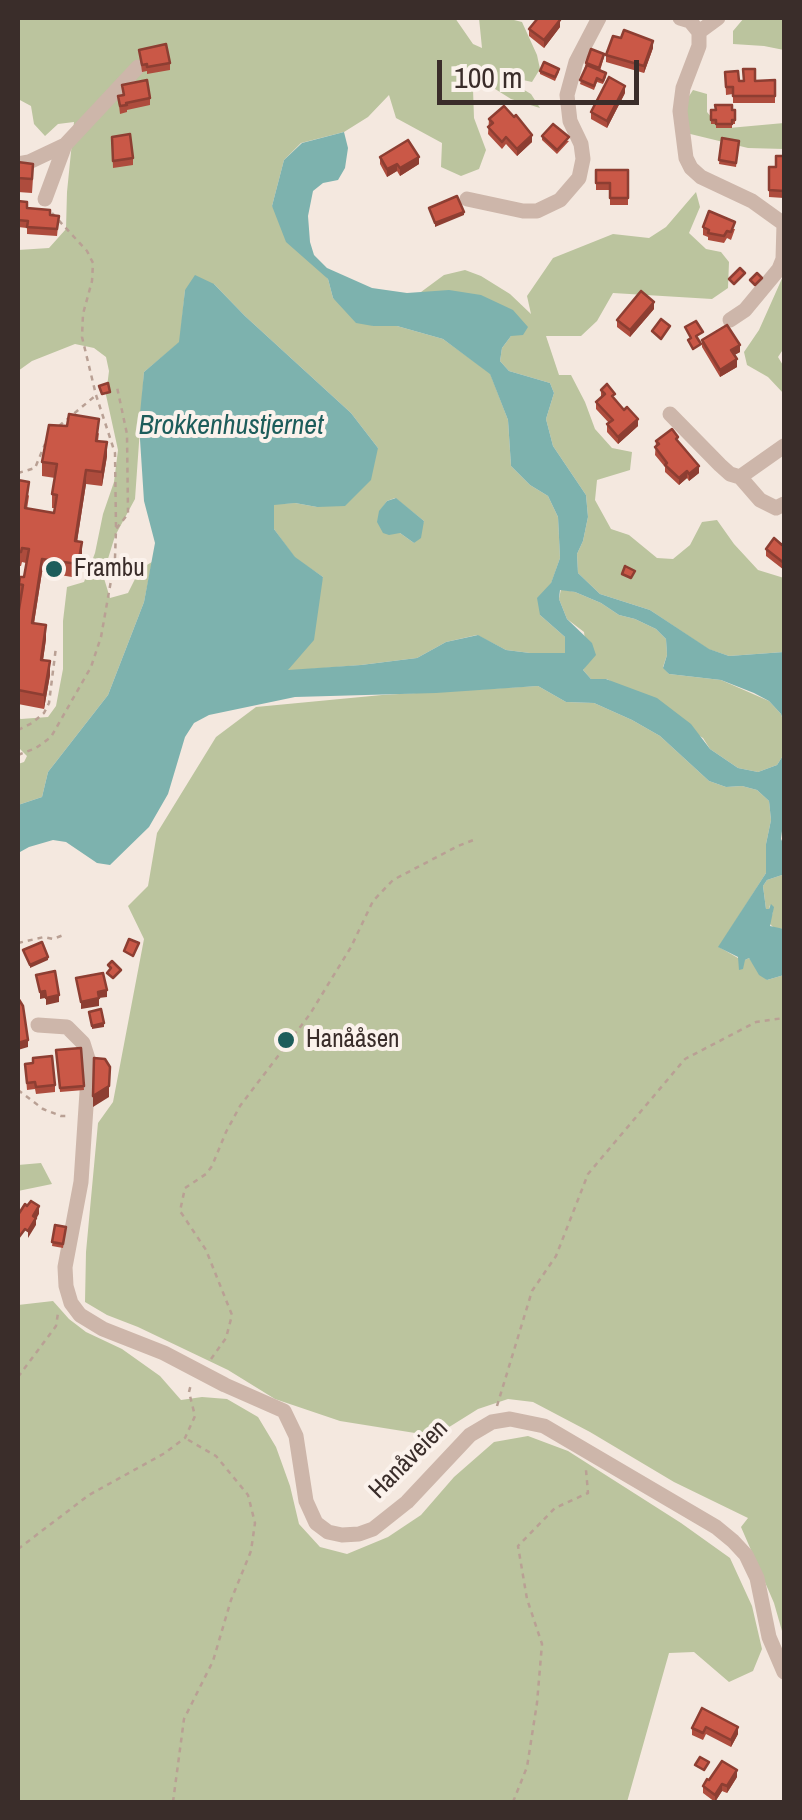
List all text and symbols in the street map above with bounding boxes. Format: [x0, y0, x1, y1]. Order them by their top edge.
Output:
scale bar [442, 40, 644, 102]
text: 100 m [454, 57, 522, 97]
water label: Brokkenhustjernet [138, 409, 324, 443]
place label: Frambu [74, 554, 145, 584]
marker: Frambu [43, 558, 65, 580]
place label: Hanååsen [306, 1025, 399, 1055]
marker: Hanååsen [275, 1029, 297, 1051]
street label: Hanåveien [363, 1414, 455, 1506]

